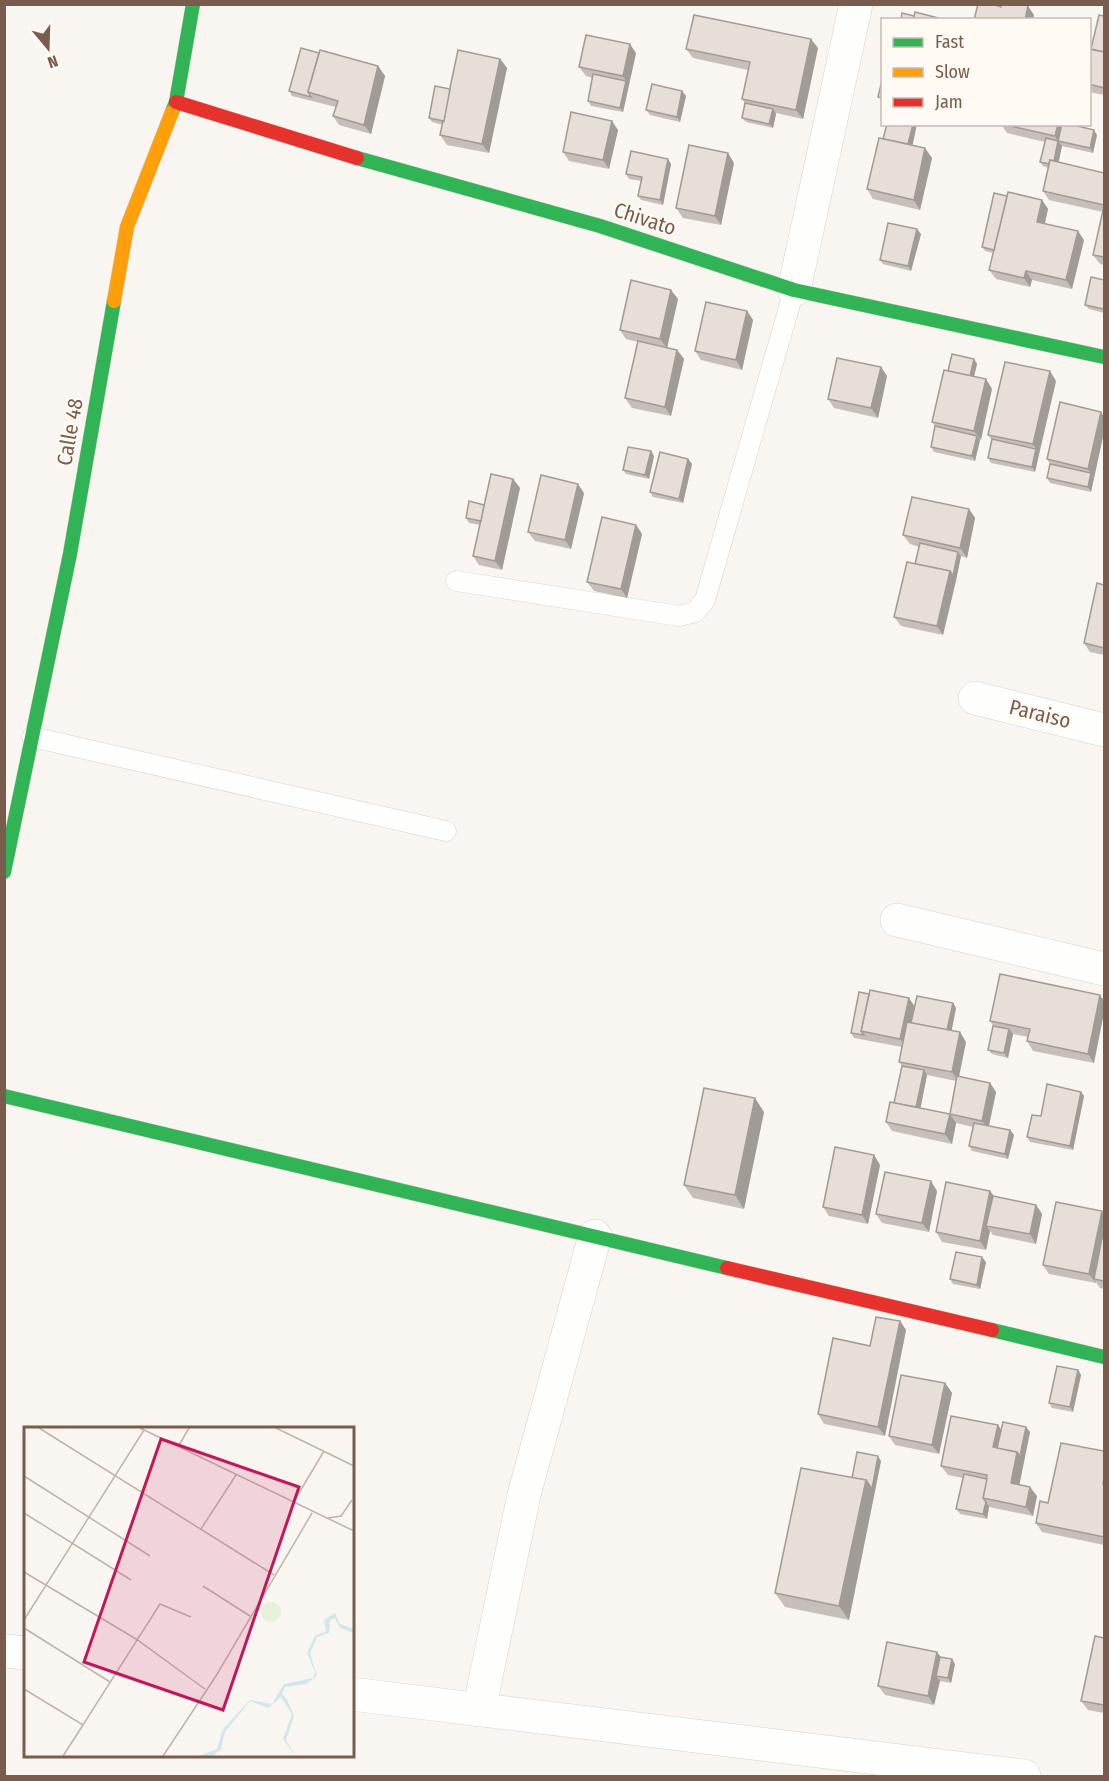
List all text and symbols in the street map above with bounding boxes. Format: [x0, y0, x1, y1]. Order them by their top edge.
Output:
north arrow [18, 18, 78, 78]
legend [881, 18, 1091, 126]
text: Fast [935, 31, 964, 53]
text: N [45, 51, 60, 72]
text: Slow [935, 61, 970, 83]
text: Jam [935, 91, 963, 113]
street label: Chivato [611, 197, 679, 241]
street label: Calle 48 [51, 397, 89, 467]
street label: Paraiso [1007, 694, 1073, 734]
inset map [24, 1427, 354, 1757]

